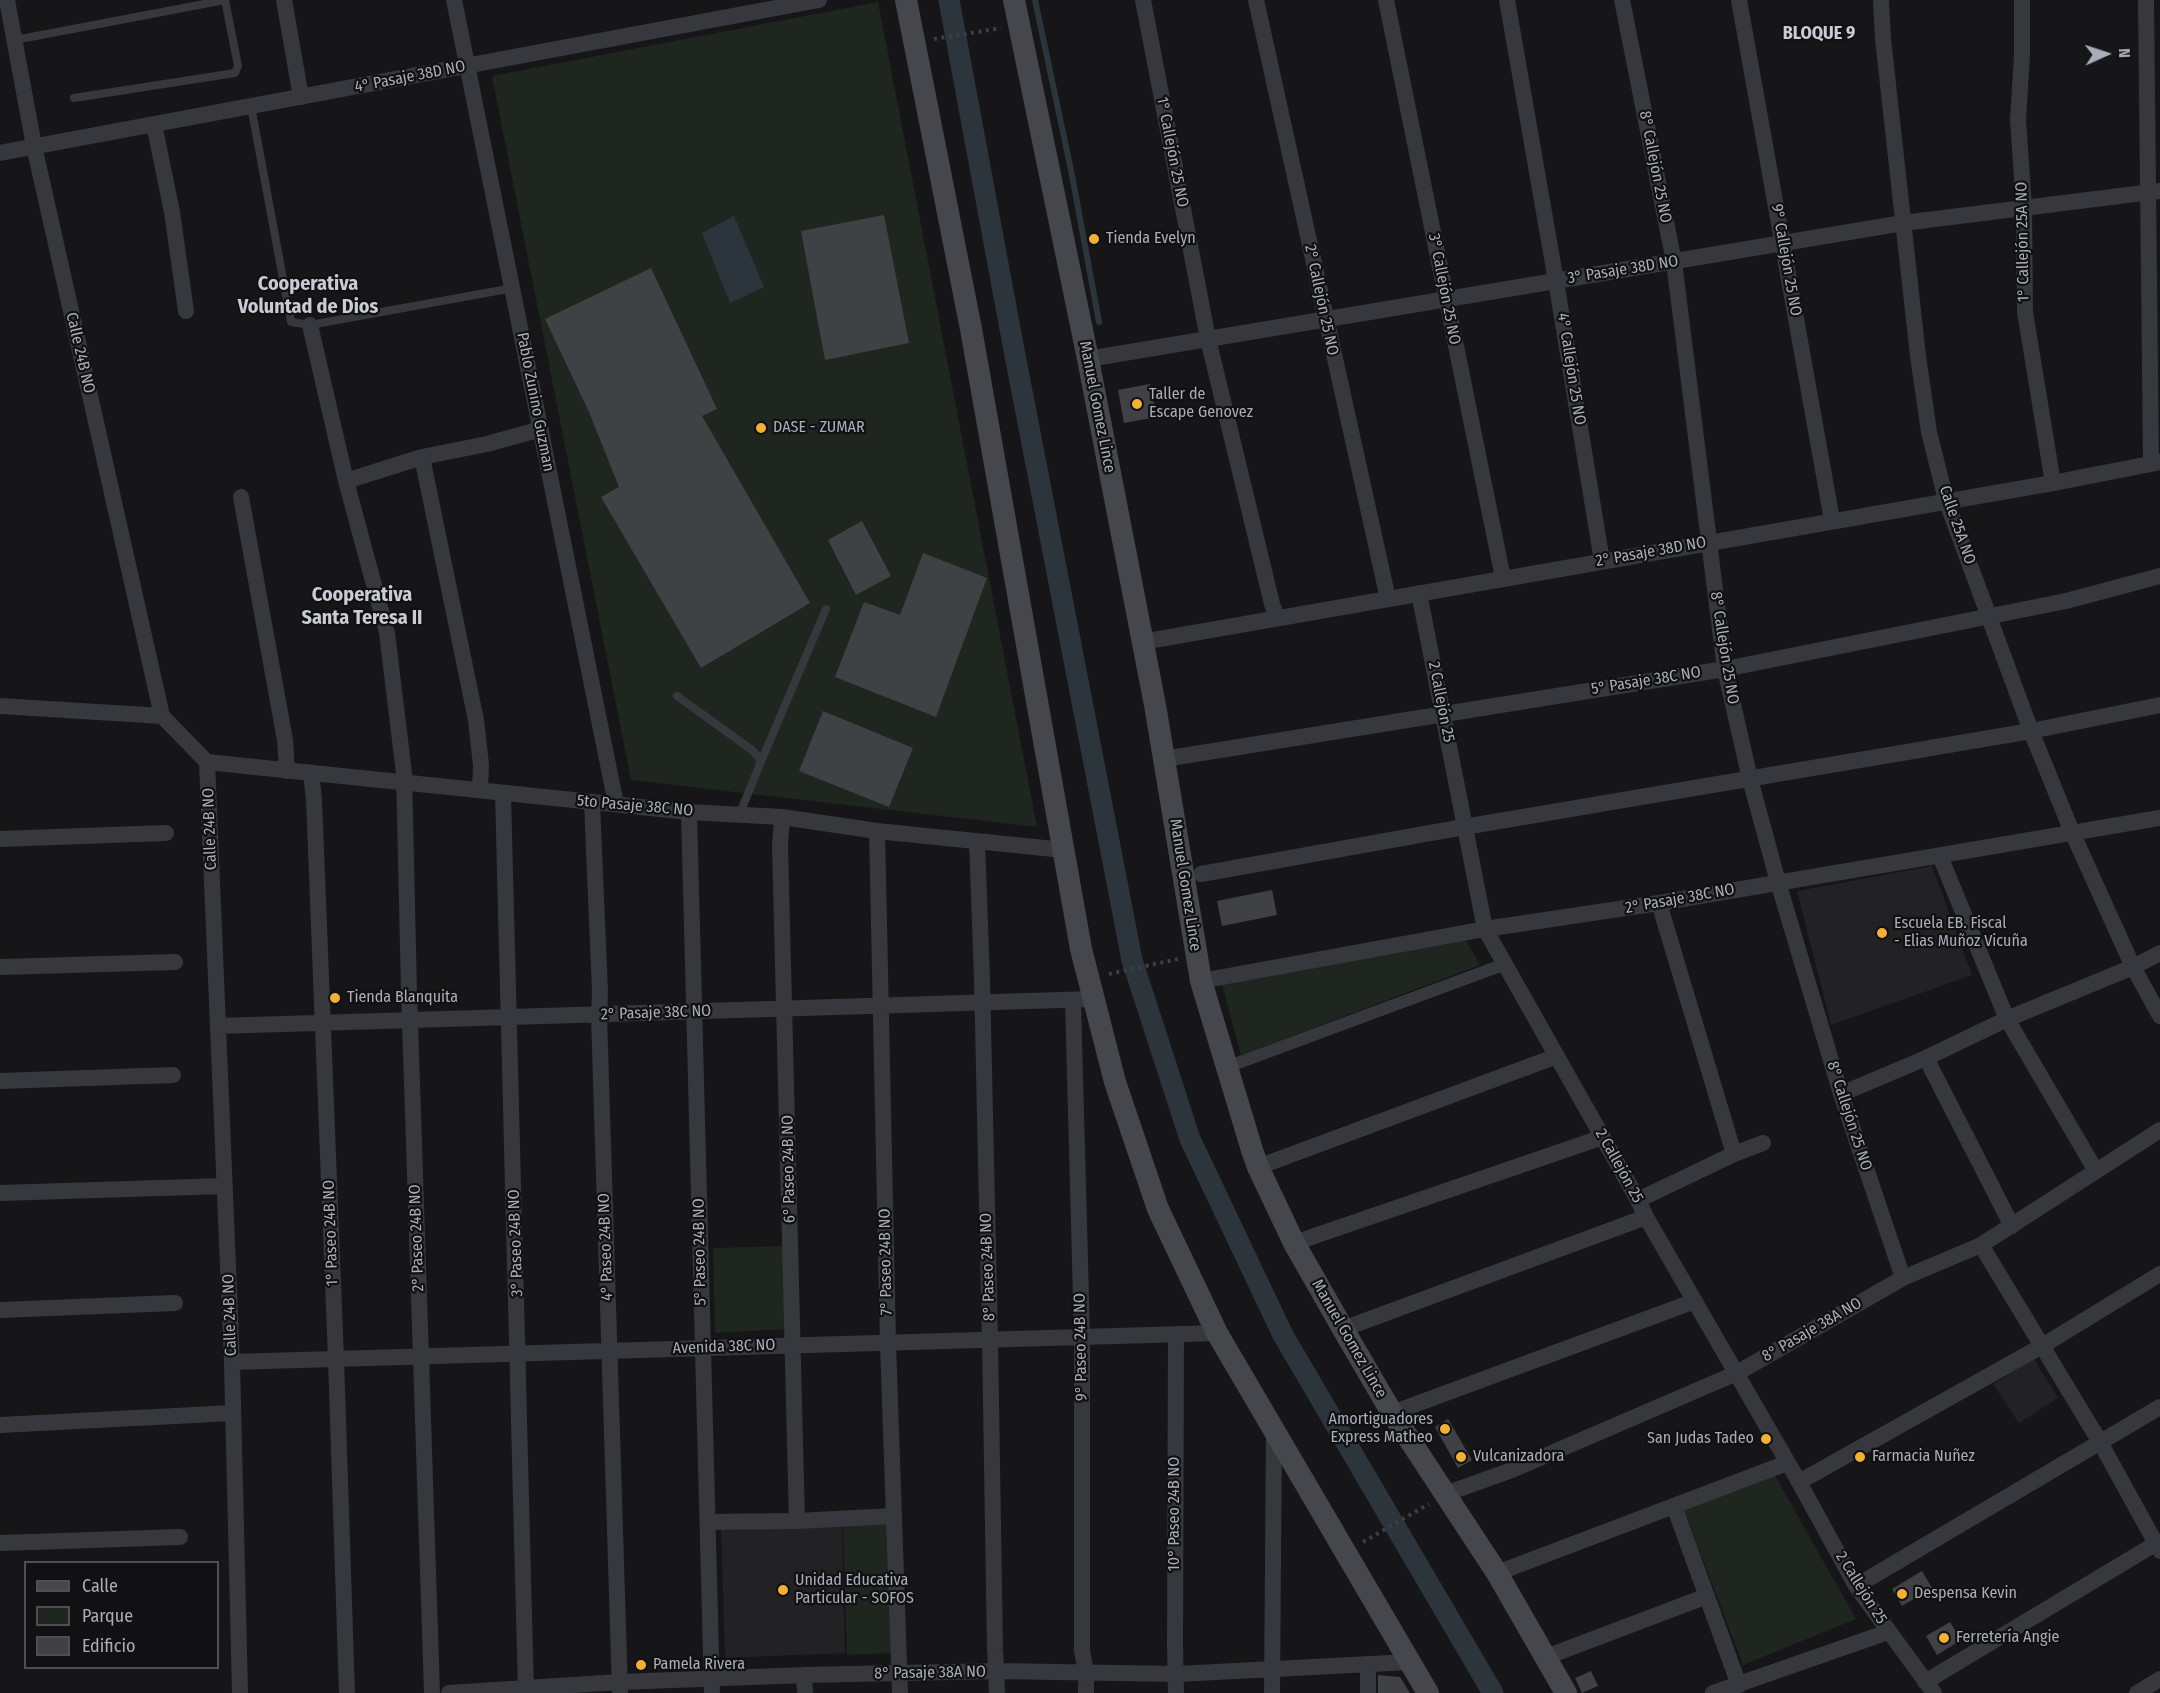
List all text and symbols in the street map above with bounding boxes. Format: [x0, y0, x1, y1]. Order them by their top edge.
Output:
district label: BLOQUE 9 [1783, 23, 1855, 45]
north arrow [2076, 24, 2136, 84]
text: N [2115, 48, 2134, 58]
street label: 4° Pasaje 38D NO [353, 57, 467, 97]
street label: 1° Callejón 25 NO [1152, 95, 1192, 209]
street label: 8° Callejón 25 NO [1635, 109, 1675, 225]
street label: 1° Callejón 25A NO [2012, 182, 2034, 302]
street label: 9° Callejón 25 NO [1767, 202, 1805, 318]
place label: Tienda Evelyn [1106, 229, 1196, 249]
marker: Tienda Evelyn [1087, 232, 1101, 246]
street label: 3° Callejón 25 NO [1424, 232, 1464, 346]
street label: 2° Callejón 25 NO [1300, 243, 1342, 357]
street label: 3° Pasaje 38D NO [1566, 252, 1680, 288]
district label: Cooperativa Voluntad de Dios [238, 272, 378, 319]
street label: Calle 24B NO [61, 311, 99, 395]
street label: 4° Callejón 25 NO [1553, 311, 1589, 427]
street label: Pablo Zunino Guzman [512, 331, 558, 473]
street label: Manuel Gomez Lince [1075, 340, 1119, 474]
place label: Taller de Escape Genovez [1149, 385, 1253, 423]
marker: Taller de Escape Genovez [1130, 397, 1144, 411]
place label: DASE - ZUMAR [773, 418, 865, 438]
marker: DASE - ZUMAR [754, 421, 768, 435]
street label: Calle 25A NO [1935, 483, 1979, 567]
street label: 2° Pasaje 38D NO [1594, 533, 1708, 571]
district label: Cooperativa Santa Teresa II [302, 583, 422, 630]
street label: 8° Callejón 25 NO [1706, 590, 1742, 706]
street label: 2 Callejón 25 [1424, 660, 1458, 744]
street label: 5° Pasaje 38C NO [1590, 663, 1702, 699]
street label: Calle 24B NO [199, 787, 221, 871]
street label: 5to Pasaje 38C NO [576, 791, 694, 821]
street label: Manuel Gomez Lince [1165, 817, 1205, 953]
street label: 2° Pasaje 38C NO [1624, 880, 1736, 918]
place label: Escuela EB. Fiscal - Elias Muñoz Vicuña [1894, 914, 2028, 952]
marker: Escuela EB. Fiscal - Elias Muñoz Vicuña [1875, 926, 1889, 940]
place label: Tienda Blanquita [347, 988, 458, 1008]
marker: Tienda Blanquita [328, 991, 342, 1005]
street label: 2° Pasaje 38C NO [600, 1001, 712, 1025]
street label: 8° Callejón 25 NO [1822, 1059, 1876, 1173]
street label: 6° Paseo 24B NO [778, 1115, 800, 1223]
street label: 2 Callejón 25 [1591, 1126, 1647, 1206]
street label: 1° Paseo 24B NO [320, 1179, 342, 1287]
street label: 2° Paseo 24B NO [406, 1184, 428, 1292]
street label: 3° Paseo 24B NO [505, 1189, 527, 1297]
street label: 4° Paseo 24B NO [595, 1193, 617, 1301]
street label: 5° Paseo 24B NO [689, 1198, 711, 1306]
street label: 7° Paseo 24B NO [875, 1208, 897, 1316]
street label: 8° Paseo 24B NO [977, 1213, 999, 1321]
street label: Calle 24B NO [219, 1273, 241, 1357]
street label: Manuel Gomez Lince [1307, 1276, 1391, 1402]
street label: 9° Paseo 24B NO [1070, 1293, 1092, 1401]
street label: 8° Pasaje 38A NO [1759, 1294, 1865, 1366]
street label: Avenida 38C NO [672, 1336, 776, 1358]
place label: Amortiguadores Express Matheo [1329, 1410, 1433, 1448]
marker: Amortiguadores Express Matheo [1438, 1422, 1452, 1436]
place label: San Judas Tadeo [1647, 1429, 1754, 1449]
marker: San Judas Tadeo [1759, 1432, 1773, 1446]
place label: Vulcanizadora [1473, 1447, 1564, 1467]
place label: Farmacia Nuñez [1872, 1447, 1975, 1467]
marker: Vulcanizadora [1454, 1450, 1468, 1464]
marker: Farmacia Nuñez [1853, 1450, 1867, 1464]
street label: 10° Paseo 24B NO [1165, 1457, 1185, 1571]
street label: 2 Callejón 25 [1831, 1548, 1891, 1628]
legend [24, 1561, 219, 1669]
place label: Unidad Educativa Particular - SOFOS [795, 1571, 914, 1609]
text: Calle [82, 1575, 118, 1597]
marker: Unidad Educativa Particular - SOFOS [776, 1583, 790, 1597]
place label: Despensa Kevin [1914, 1584, 2017, 1604]
marker: Despensa Kevin [1895, 1587, 1909, 1601]
text: Parque [82, 1605, 133, 1627]
place label: Ferretería Angie [1956, 1628, 2059, 1648]
marker: Ferretería Angie [1937, 1631, 1951, 1645]
text: Edificio [82, 1635, 135, 1657]
place label: Pamela Rivera [653, 1655, 745, 1675]
marker: Pamela Rivera [634, 1658, 648, 1672]
street label: 8° Pasaje 38A NO [874, 1662, 986, 1684]

